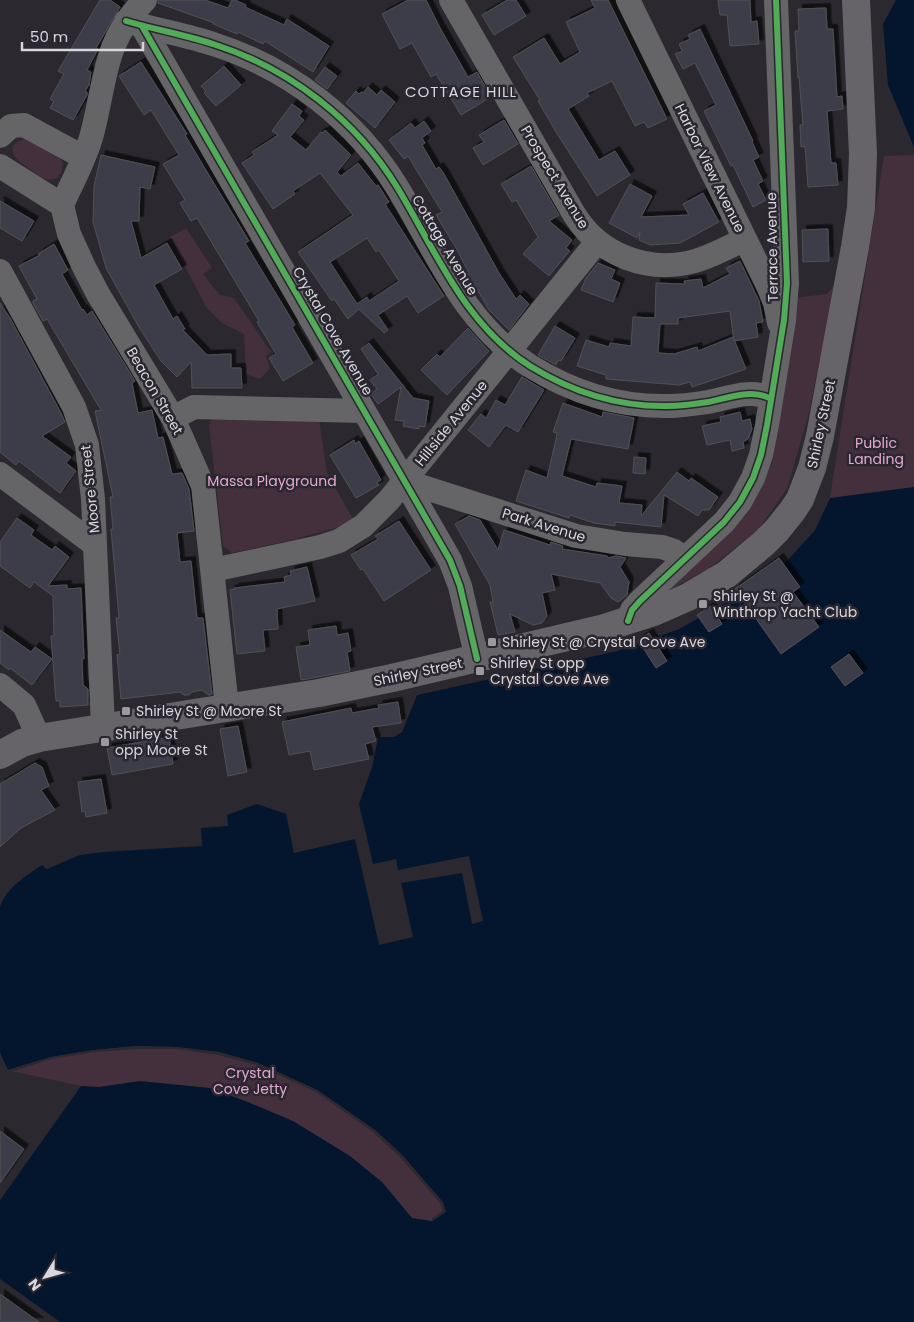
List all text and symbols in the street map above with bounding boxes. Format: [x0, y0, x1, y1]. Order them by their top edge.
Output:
scale bar [22, 20, 144, 52]
text: 50 m [30, 26, 68, 47]
district label: COTTAGE HILL [405, 81, 517, 102]
street label: Harbor View Avenue [670, 100, 750, 236]
street label: Prospect Avenue [516, 121, 594, 233]
street label: Cottage Avenue [407, 191, 483, 299]
street label: Terrace Avenue [761, 192, 783, 302]
street label: Crystal Cove Avenue [288, 263, 378, 399]
street label: Beacon Street [122, 344, 188, 438]
street label: Hillside Avenue [410, 376, 492, 470]
street label: Shirley Street [802, 378, 840, 470]
park label: Public Landing [848, 433, 904, 469]
street label: Moore Street [75, 444, 105, 534]
park label: Massa Playground [207, 471, 337, 491]
street label: Park Avenue [500, 503, 588, 547]
place label: Shirley St @ Winthrop Yacht Club [713, 586, 857, 622]
marker: Shirley St @ Winthrop Yacht Club [697, 598, 709, 610]
place label: Shirley St @ Crystal Cove Ave [502, 632, 706, 652]
marker: Shirley St @ Crystal Cove Ave [486, 636, 498, 648]
street label: Shirley Street [372, 653, 464, 691]
place label: Shirley St opp Crystal Cove Ave [490, 653, 609, 689]
marker: Shirley St opp Crystal Cove Ave [474, 665, 486, 677]
place label: Shirley St @ Moore St [136, 701, 282, 721]
marker: Shirley St @ Moore St [120, 705, 132, 717]
place label: Shirley St opp Moore St [115, 724, 208, 760]
marker: Shirley St opp Moore St [99, 736, 111, 748]
park label: Crystal Cove Jetty [213, 1063, 287, 1099]
north arrow [20, 1252, 70, 1302]
text: N [23, 1275, 46, 1295]

